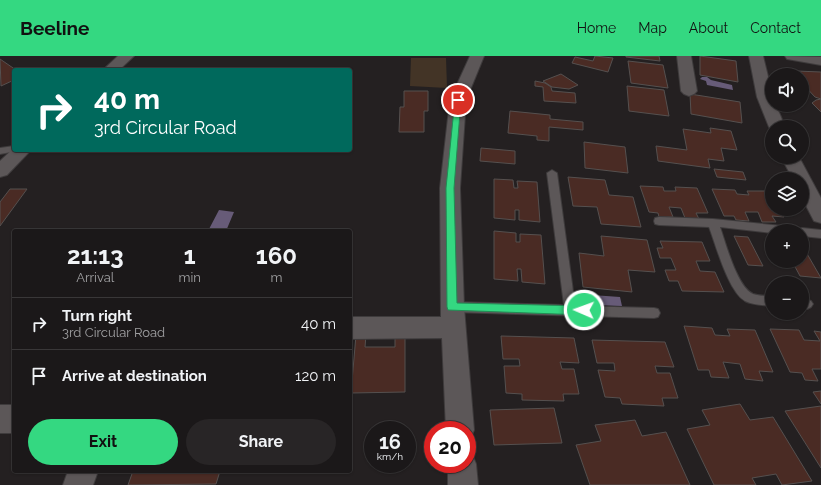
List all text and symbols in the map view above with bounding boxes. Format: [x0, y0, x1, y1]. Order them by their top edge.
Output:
text: Beeline [20, 17, 89, 39]
text: Home [577, 20, 616, 36]
text: Map [638, 20, 667, 36]
text: About [689, 20, 728, 36]
text: Contact [750, 20, 801, 36]
map controls [765, 68, 809, 320]
button: sound [765, 68, 809, 112]
text: 40 m [94, 83, 160, 116]
pin [441, 83, 475, 117]
icon: right [28, 84, 80, 136]
icon: arrive [447, 89, 469, 111]
text: 3rd Circular Road [94, 117, 237, 138]
button: search [765, 120, 809, 164]
button: layers [765, 172, 809, 216]
button: + [765, 224, 809, 268]
text: 21:13 [67, 241, 124, 270]
text: 1 [184, 241, 196, 270]
text: 160 [256, 241, 297, 270]
text: Arrival [76, 270, 114, 285]
text: min [179, 270, 201, 285]
text: m [270, 270, 282, 285]
button: − [765, 276, 809, 320]
position arrow [563, 289, 605, 331]
text: Turn right [62, 307, 132, 325]
icon: right [28, 313, 50, 335]
text: 40 m [301, 315, 336, 333]
text: 3rd Circular Road [62, 325, 165, 340]
icon: arrive [28, 365, 50, 387]
text: Arrive at destination [62, 367, 207, 385]
text: 120 m [295, 367, 336, 385]
button: Exit [28, 419, 178, 465]
button: Share [186, 419, 336, 465]
speed limit sign: 20 [424, 421, 476, 473]
text: 16 [379, 430, 401, 454]
text: km/h [377, 451, 403, 462]

